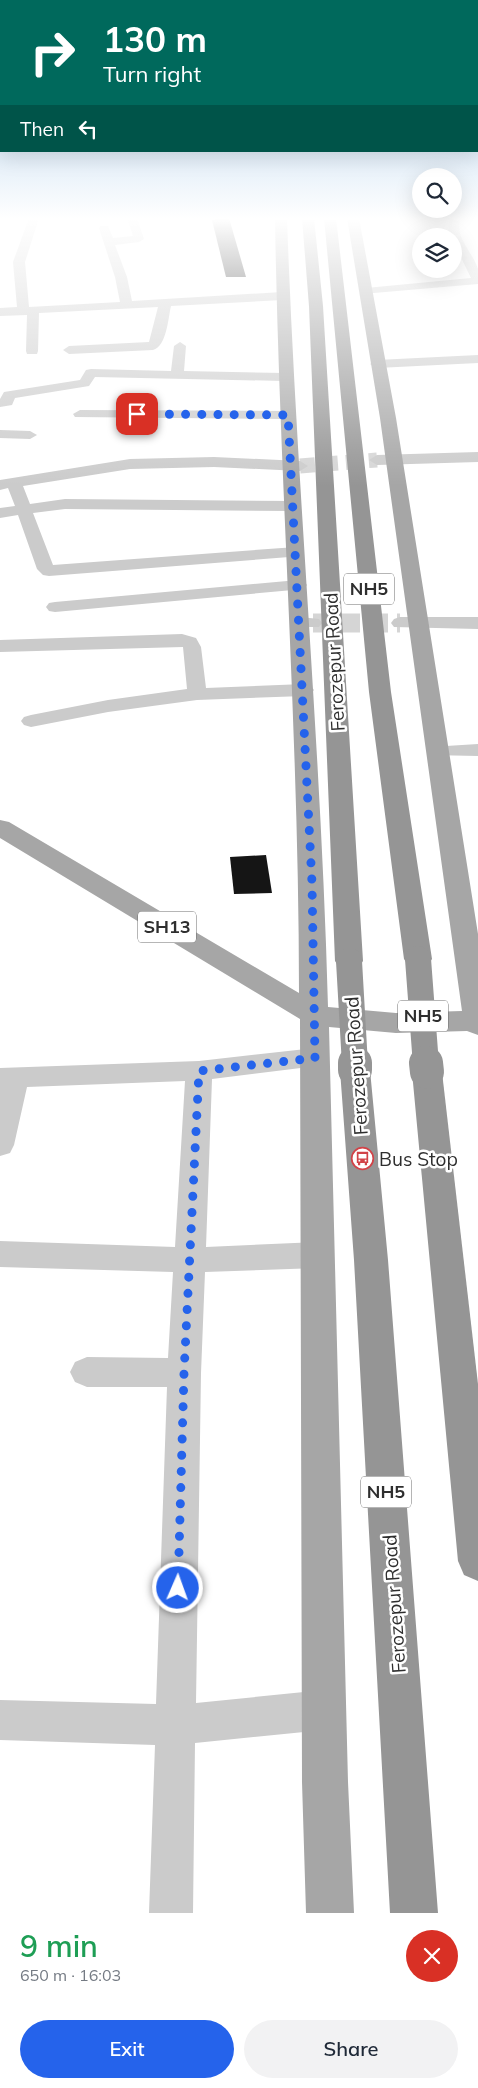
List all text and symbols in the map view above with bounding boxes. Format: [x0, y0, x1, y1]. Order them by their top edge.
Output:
text: 130 m [103, 17, 207, 61]
icon: right [20, 20, 85, 85]
text: Turn right [103, 60, 201, 88]
icon: left [74, 115, 102, 143]
text: Then [20, 117, 64, 141]
map controls [412, 168, 462, 278]
button: search [412, 168, 462, 218]
button: layers [412, 228, 462, 278]
pin [116, 393, 158, 435]
icon: arrive [123, 400, 151, 428]
road number: NH5 [344, 574, 394, 604]
street label: Ferozepur Road [318, 592, 350, 732]
road number: SH13 [138, 912, 196, 942]
street label: Ferozepur Road [339, 996, 373, 1136]
road number: NH5 [398, 1000, 448, 1032]
bus stop icon: Bus Stop [351, 1147, 375, 1171]
place label: Bus Stop [379, 1147, 458, 1171]
road number: NH5 [361, 1476, 411, 1508]
street label: Ferozepur Road [377, 1534, 411, 1674]
position arrow [151, 1561, 203, 1613]
text: 9 min [20, 1927, 98, 1965]
button: close [406, 1930, 458, 1982]
text: 650 m · 16:03 [20, 1965, 121, 1985]
button: Exit [20, 2020, 234, 2078]
button: Share [244, 2020, 458, 2078]

